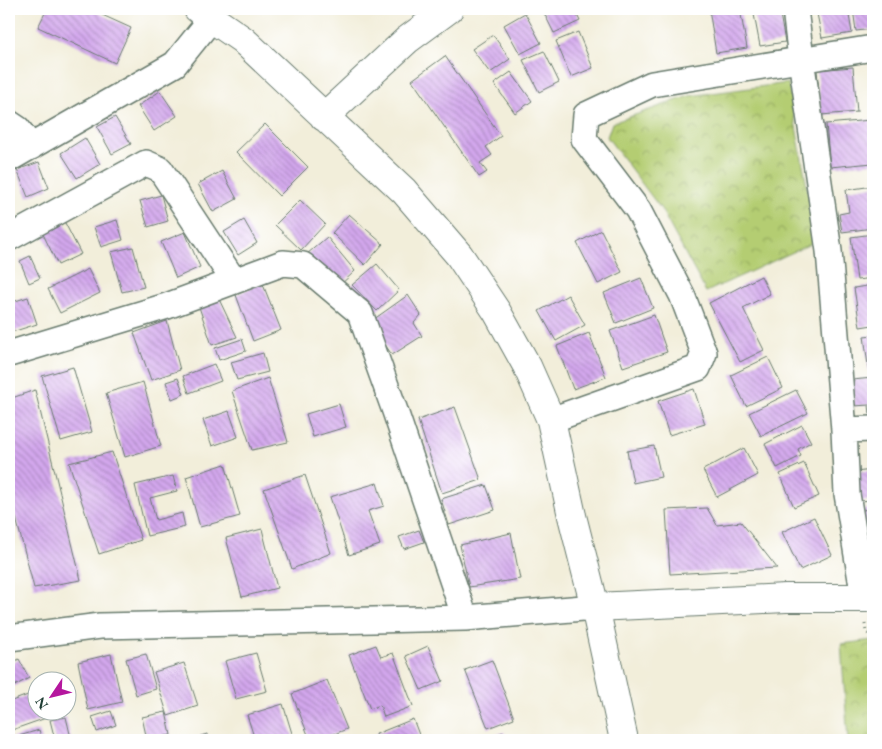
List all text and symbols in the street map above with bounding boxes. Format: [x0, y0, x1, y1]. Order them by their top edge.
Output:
north arrow [28, 672, 78, 722]
text: N [30, 693, 52, 713]

